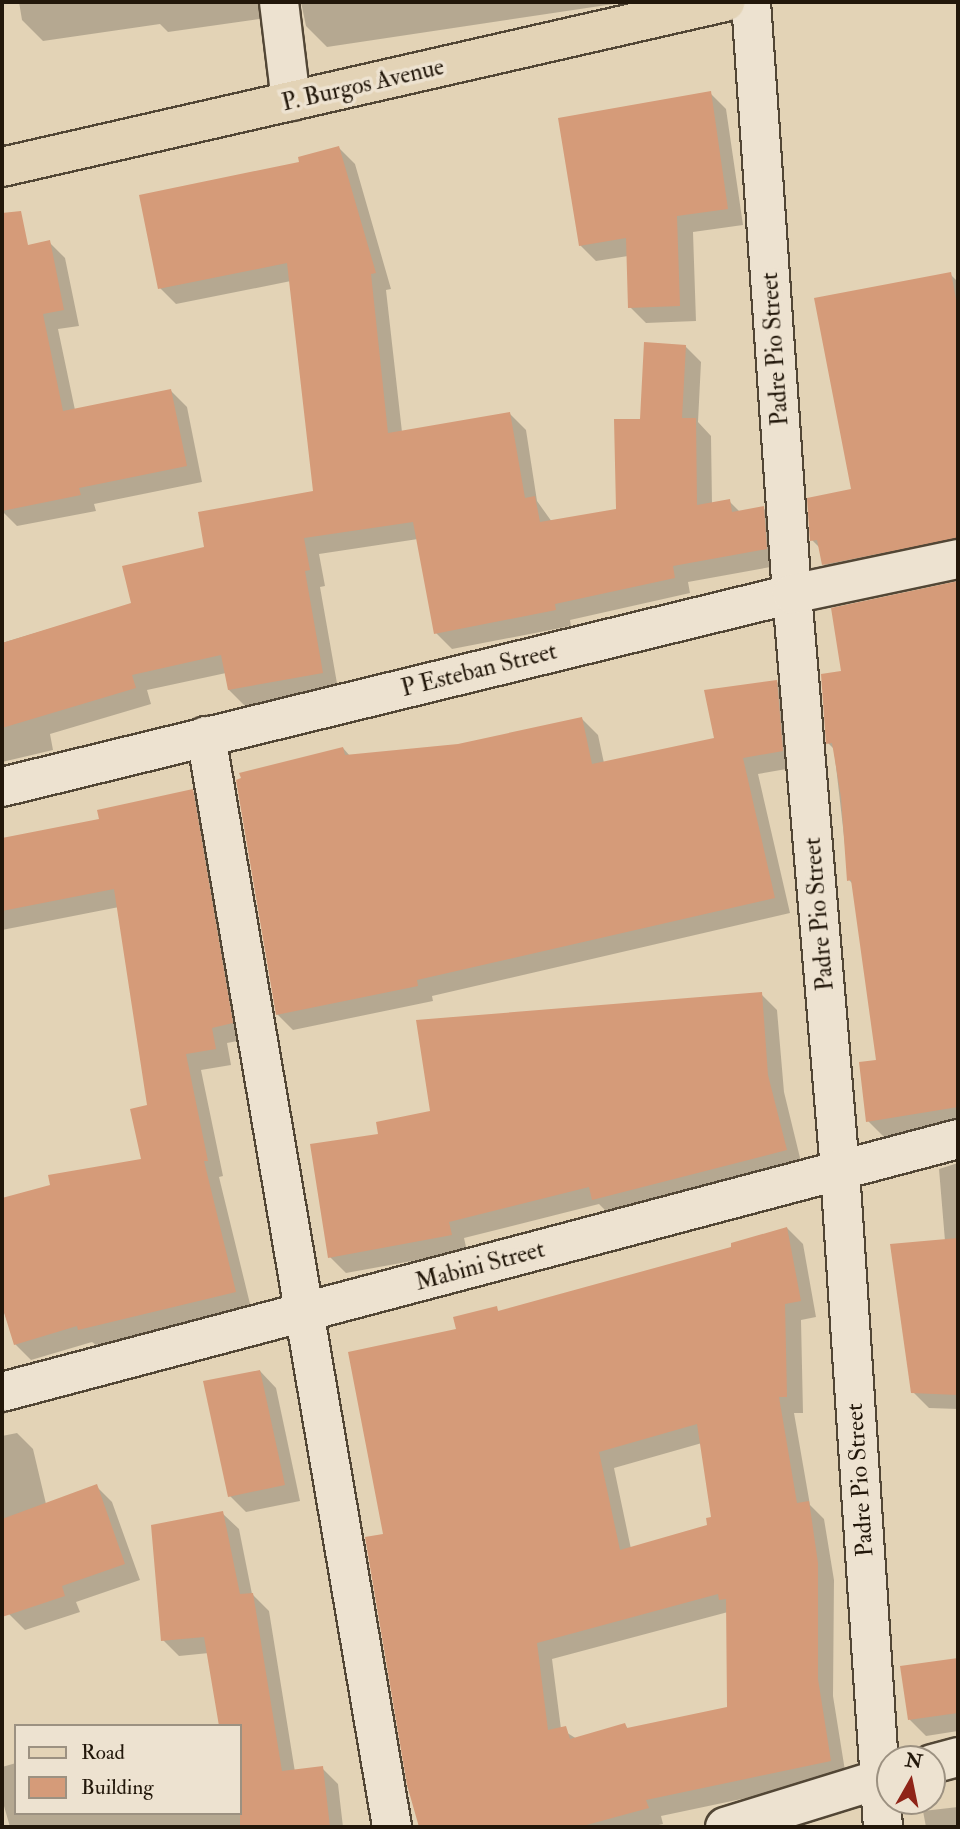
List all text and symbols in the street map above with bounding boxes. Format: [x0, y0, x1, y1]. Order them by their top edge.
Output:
street label: P. Burgos Avenue [279, 52, 447, 118]
street label: Padre Pio Street [755, 271, 795, 427]
street label: P Esteban Street [398, 637, 560, 703]
street label: Padre Pio Street [798, 836, 840, 992]
street label: Mabini Street [412, 1235, 548, 1297]
street label: Padre Pio Street [840, 1402, 880, 1558]
legend [14, 1724, 242, 1815]
text: Road [81, 1739, 125, 1766]
north arrow [876, 1745, 946, 1815]
text: N [904, 1748, 924, 1774]
text: Building [81, 1774, 154, 1801]

